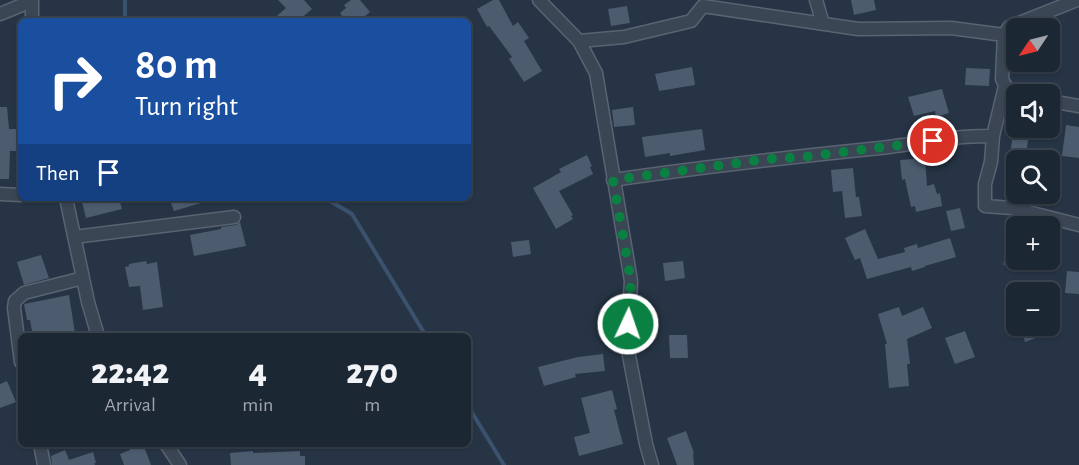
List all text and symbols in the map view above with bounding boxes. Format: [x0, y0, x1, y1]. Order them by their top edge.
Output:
north arrow [1006, 18, 1060, 72]
map controls [1006, 18, 1060, 336]
icon: right [36, 42, 114, 120]
text: 80 m [135, 44, 218, 86]
button: sound [1006, 84, 1060, 138]
text: Turn right [135, 93, 238, 120]
pin [907, 115, 958, 166]
icon: arrive [916, 124, 949, 157]
button: search [1006, 150, 1060, 204]
icon: arrive [92, 156, 125, 189]
text: Then [36, 162, 80, 184]
button: + [1006, 216, 1060, 270]
button: − [1006, 282, 1060, 336]
position arrow [596, 292, 660, 356]
text: 22:42 [91, 354, 169, 390]
text: 4 [249, 354, 267, 390]
text: 270 [346, 354, 398, 390]
text: Arrival [104, 395, 156, 415]
text: min [242, 395, 273, 415]
text: m [364, 395, 380, 415]

